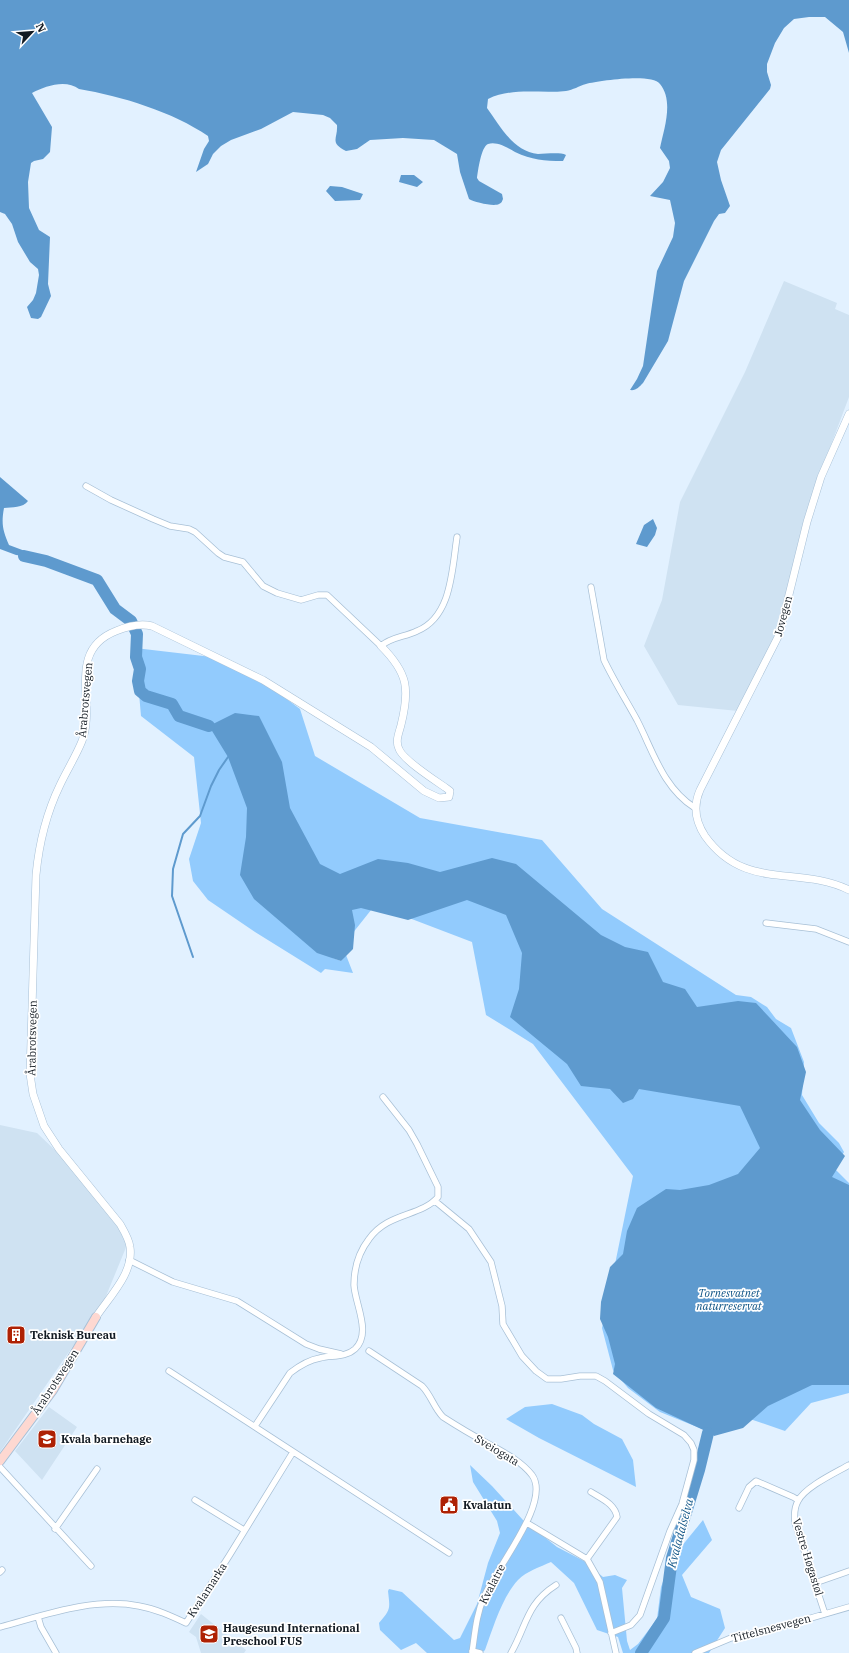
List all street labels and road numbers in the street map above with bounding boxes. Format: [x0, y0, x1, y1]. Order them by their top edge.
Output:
street label: Jovegen [771, 594, 795, 638]
street label: Årabrotsvegen [75, 662, 95, 738]
street label: Årabrotsvegen [24, 1000, 40, 1076]
street label: Årabrotsvegen [29, 1346, 81, 1418]
street label: Sveiogata [472, 1431, 522, 1469]
street label: Vestre Høgastøl [790, 1516, 826, 1598]
street label: Kvalamarka [184, 1560, 230, 1620]
street label: Kvalatre [476, 1562, 508, 1606]
street label: Tittelsnesvegen [730, 1611, 812, 1645]

